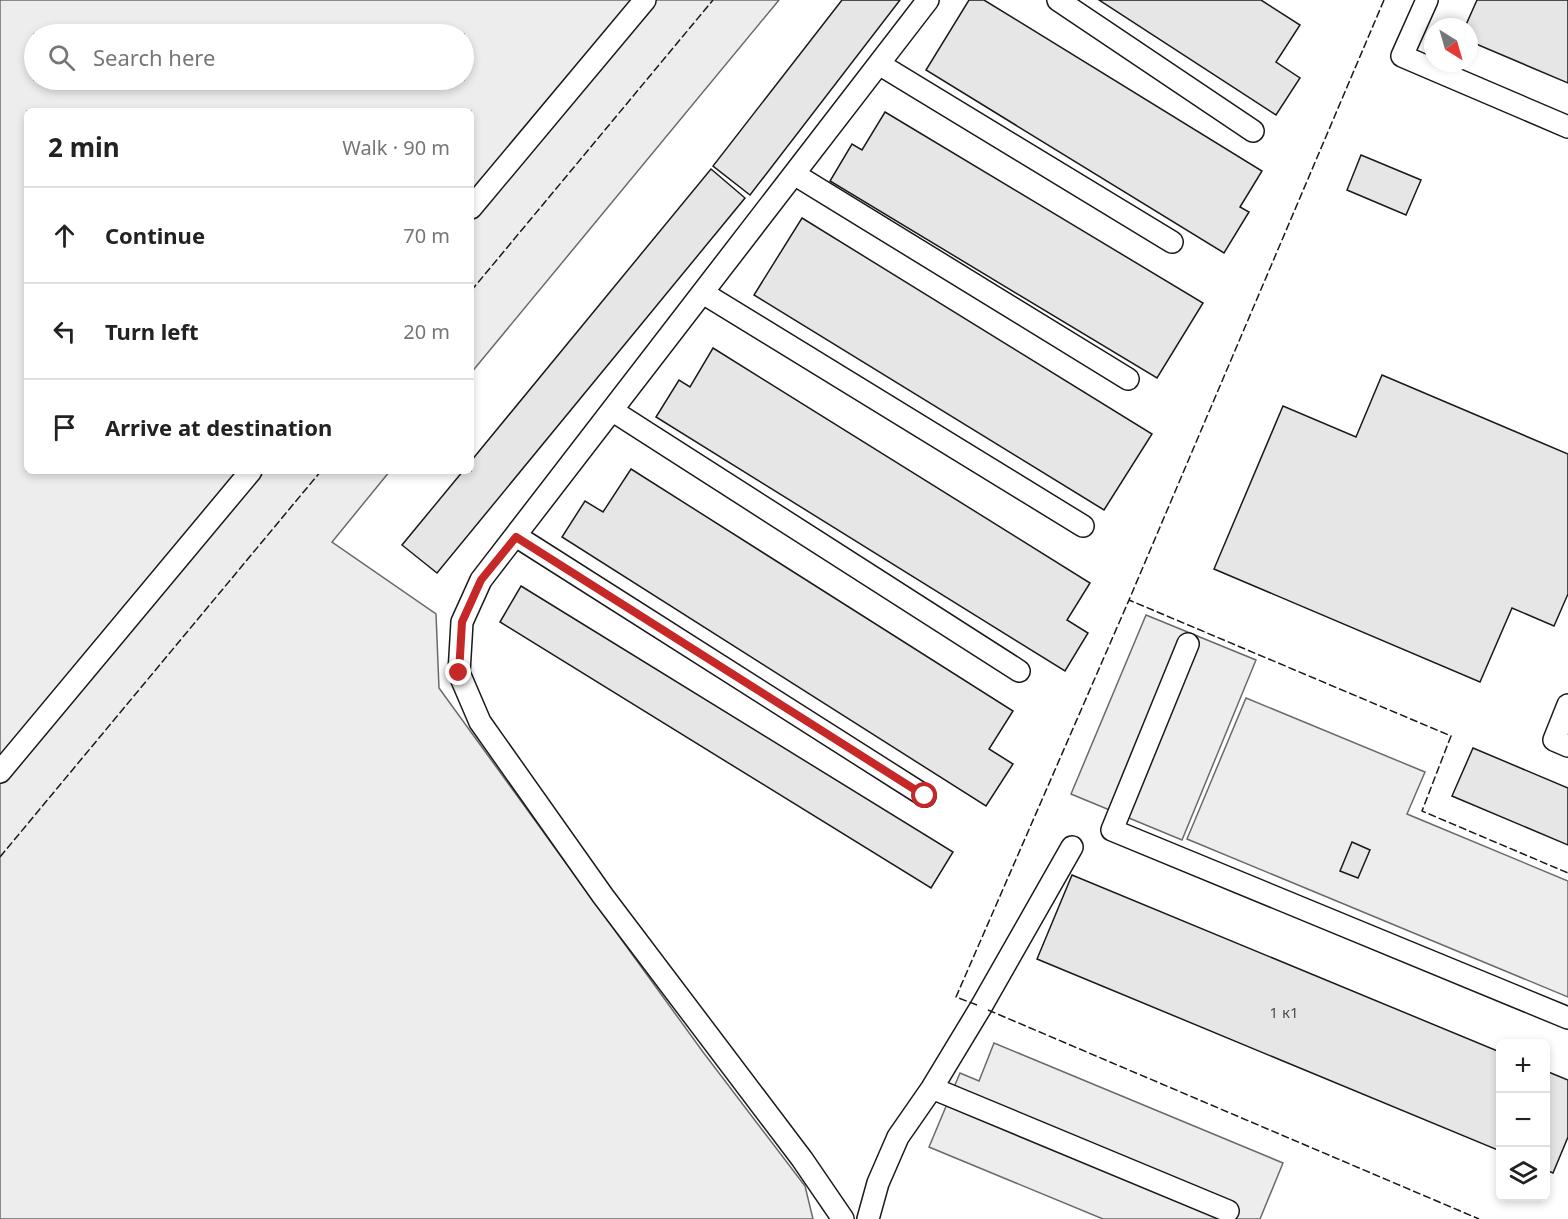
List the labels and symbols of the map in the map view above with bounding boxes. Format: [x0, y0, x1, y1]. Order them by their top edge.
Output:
north arrow [1424, 18, 1478, 72]
route end [445, 659, 471, 685]
route start [911, 782, 937, 808]
house number: 1 к1 [1269, 1002, 1299, 1022]

